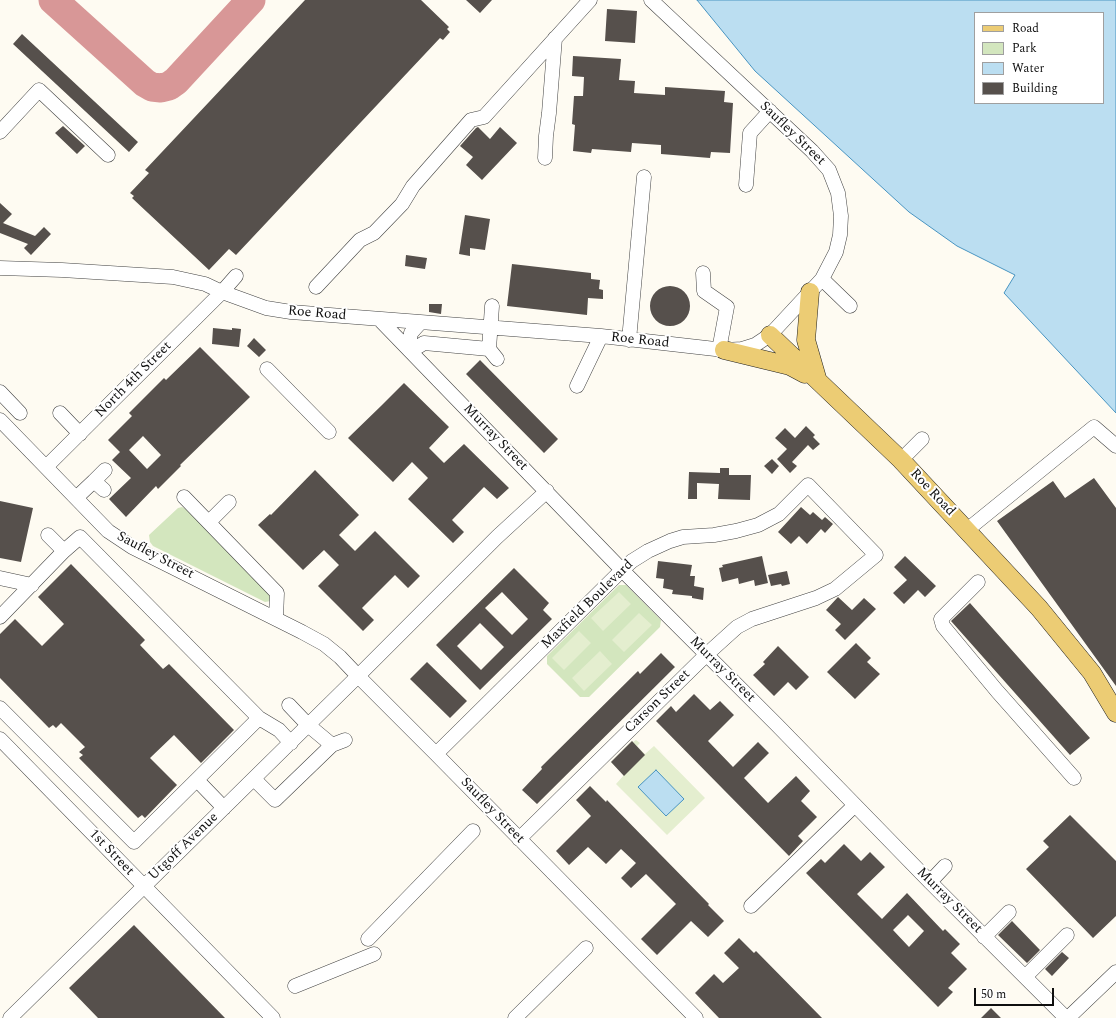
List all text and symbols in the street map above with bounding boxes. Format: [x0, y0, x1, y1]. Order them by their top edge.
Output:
legend [974, 12, 1104, 104]
text: Road [1012, 19, 1039, 38]
text: Park [1012, 39, 1037, 58]
text: Water [1012, 59, 1044, 78]
text: Building [1012, 79, 1058, 98]
street label: Saufley Street [756, 98, 828, 170]
street label: Roe Road [287, 303, 347, 325]
street label: Roe Road [610, 330, 670, 352]
street label: North 4th Street [92, 338, 176, 422]
street label: Murray Street [459, 401, 531, 475]
street label: Roe Road [906, 466, 958, 520]
street label: Saufley Street [114, 529, 196, 583]
street label: Maxfield Boulevard [539, 557, 637, 653]
street label: Murray Street [686, 634, 758, 706]
street label: Carson Street [622, 667, 694, 737]
street label: Saufley Street [456, 775, 528, 847]
street label: Utgoff Avenue [146, 810, 222, 884]
street label: 1st Street [85, 826, 137, 880]
street label: Murray Street [913, 865, 985, 937]
scale bar [976, 980, 1056, 1006]
text: 50 m [981, 985, 1006, 1004]

